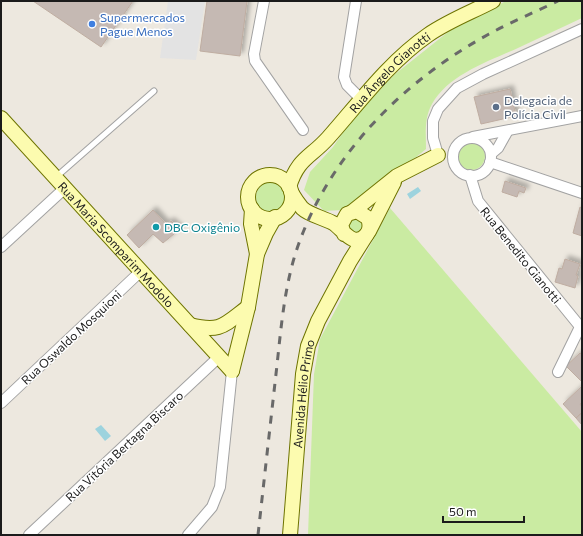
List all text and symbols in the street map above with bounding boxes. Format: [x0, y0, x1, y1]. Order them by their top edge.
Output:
place label: Supermercados Pague Menos [100, 10, 185, 38]
marker: Supermercados Pague Menos [87, 19, 97, 29]
street label: Rua Ângelo Gianotti [346, 29, 433, 115]
place label: Delegacia de Polícia Civil [504, 93, 572, 121]
marker: Delegacia de Polícia Civil [491, 102, 501, 112]
street label: Rua Maria Scomparim Modolo [55, 179, 177, 310]
street label: Rua Benedito Gianotti [478, 204, 564, 306]
place label: DBC Oxigênio [164, 220, 240, 234]
marker: DBC Oxigênio [151, 222, 161, 232]
street label: Rua Oswaldo Mosquioni [18, 287, 124, 387]
street label: Avenida Hélio Primo [290, 337, 317, 449]
street label: Rua Vitória Bertagna Biscaro [62, 388, 186, 504]
scale bar [443, 498, 524, 524]
text: 50 m [449, 504, 477, 518]

